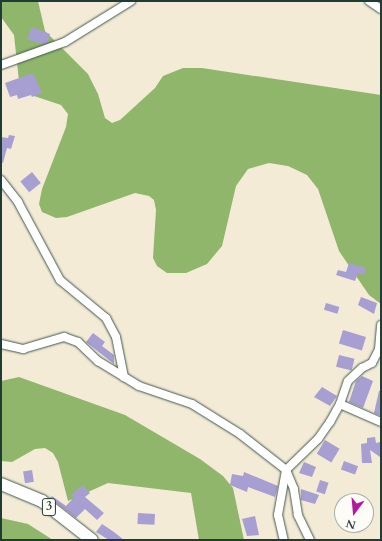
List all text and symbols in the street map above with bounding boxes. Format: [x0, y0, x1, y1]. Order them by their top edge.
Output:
north arrow [334, 493, 374, 533]
road number: 3 [41, 497, 57, 517]
text: N [344, 516, 357, 533]

